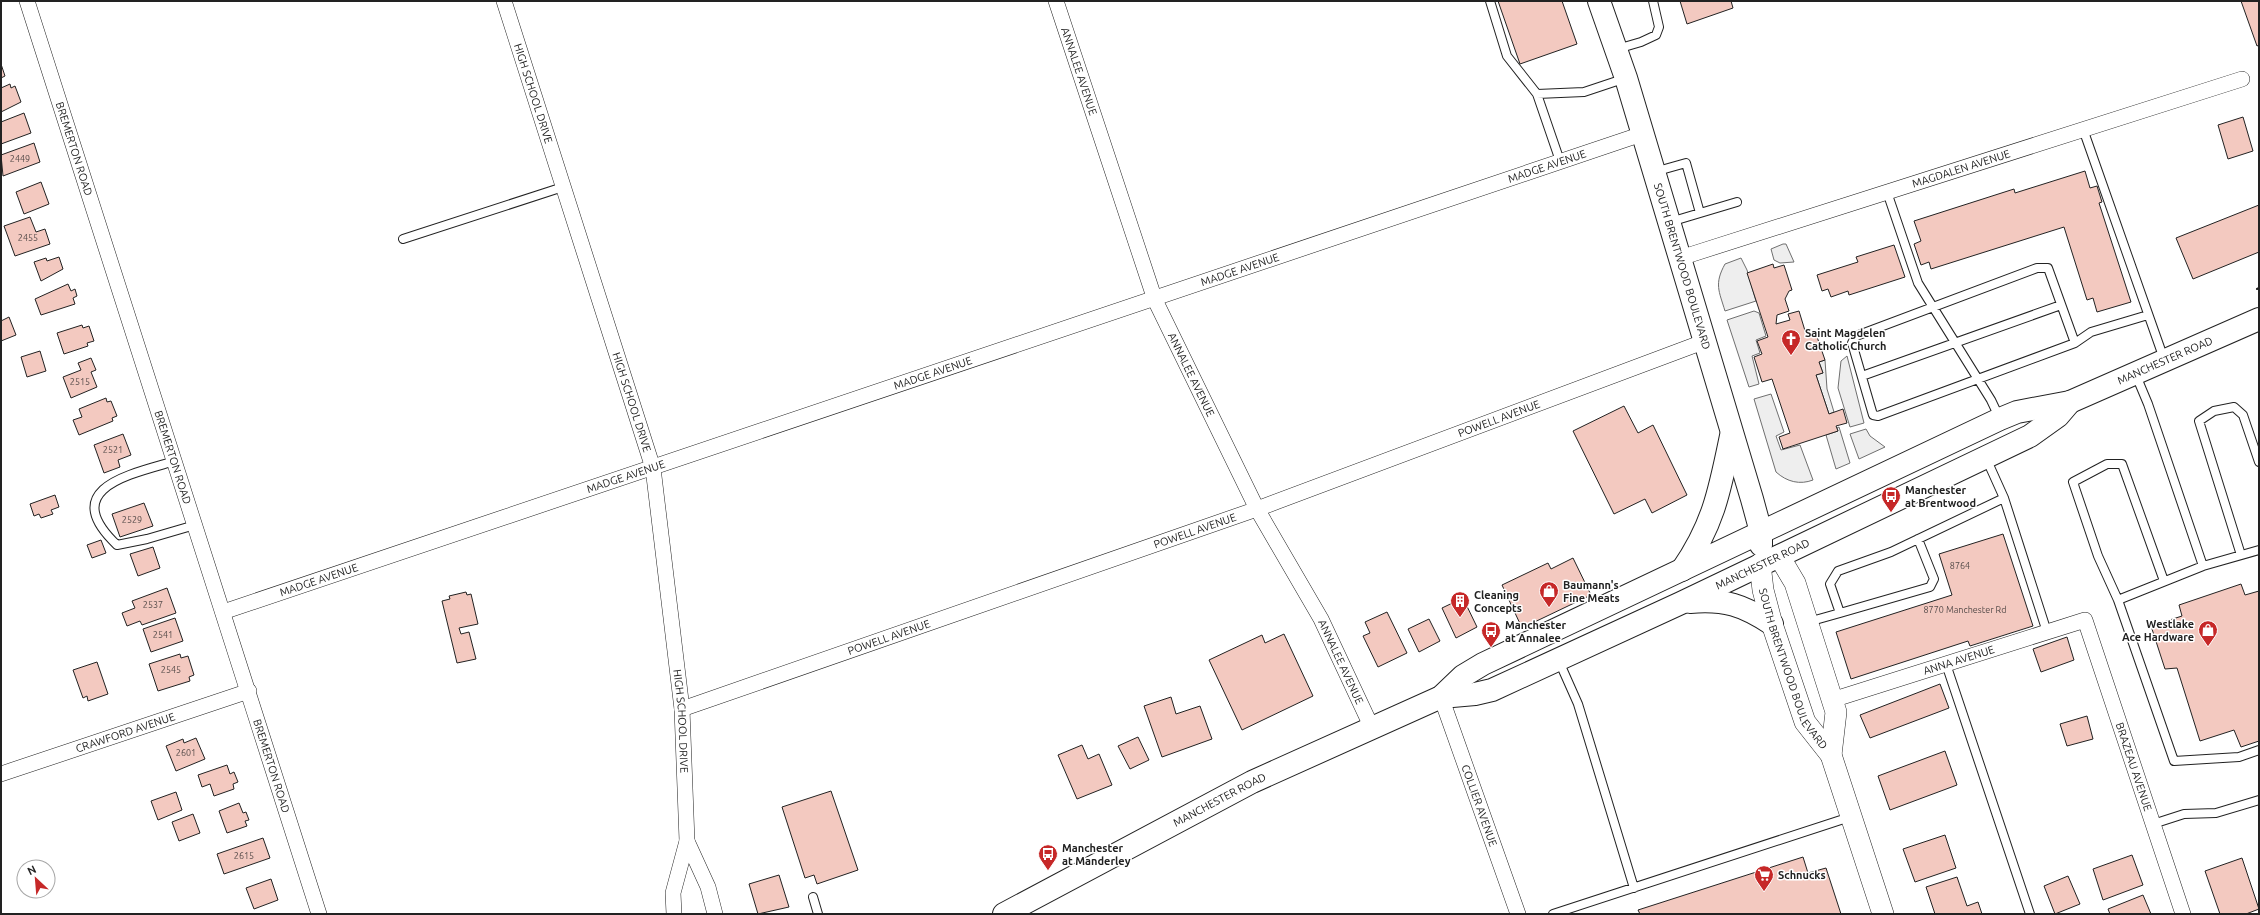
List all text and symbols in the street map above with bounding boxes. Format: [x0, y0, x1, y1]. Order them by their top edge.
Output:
street label: ANNALEE AVENUE [1059, 26, 1099, 117]
street label: HIGH SCHOOL DRIVE [512, 42, 555, 145]
street label: BREMERTON ROAD [54, 100, 95, 197]
street label: MADGE AVENUE [1506, 147, 1588, 185]
street label: MAGDALEN AVENUE [1911, 147, 2012, 190]
house number: 2449 [10, 154, 30, 164]
street label: SOUTH BRENTWOOD BOULEVARD [1652, 182, 1713, 351]
house number: 2455 [18, 233, 38, 243]
street label: MADGE AVENUE [1199, 251, 1281, 288]
place label: Saint Magdelen Catholic Church [1805, 327, 1886, 352]
church icon: Saint Magdelen Catholic Church [1780, 328, 1802, 356]
street label: ANNALEE AVENUE [1166, 331, 1217, 419]
street label: MANCHESTER ROAD [2115, 334, 2215, 386]
street label: HIGH SCHOOL DRIVE [610, 351, 654, 453]
street label: MADGE AVENUE [892, 354, 973, 392]
house number: 2515 [70, 377, 90, 387]
street label: POWELL AVENUE [1456, 398, 1541, 439]
street label: BREMERTON ROAD [152, 409, 194, 506]
house number: 2521 [103, 445, 123, 455]
street label: MADGE AVENUE [585, 458, 666, 495]
place label: Manchester at Brentwood [1905, 484, 1976, 509]
bus stop icon: Manchester at Brentwood [1880, 485, 1902, 513]
street label: POWELL AVENUE [1152, 511, 1238, 550]
house number: 2529 [122, 515, 142, 525]
street label: MANCHESTER ROAD [1714, 536, 1812, 592]
street label: MADGE AVENUE [278, 561, 359, 598]
house number: 8764 [1950, 561, 1970, 571]
place label: Baumann's Fine Meats [1563, 579, 1620, 604]
shop icon: Baumann's Fine Meats [1538, 580, 1560, 608]
street label: SOUTH BRENTWOOD BOULEVARD [1757, 587, 1830, 752]
place label: Cleaning Concepts [1474, 589, 1522, 614]
building icon: Cleaning Concepts [1449, 590, 1471, 618]
house number: 2537 [143, 600, 163, 610]
house number: 8770 Manchester Rd [1924, 605, 2006, 615]
street label: POWELL AVENUE [846, 617, 932, 657]
street label: ANNALEE AVENUE [1316, 618, 1366, 706]
place label: Westlake Ace Hardware [2122, 618, 2194, 643]
place label: Manchester at Annalee [1505, 619, 1566, 644]
shop icon: Westlake Ace Hardware [2197, 619, 2219, 647]
bus stop icon: Manchester at Annalee [1480, 620, 1502, 648]
house number: 2541 [153, 630, 173, 640]
street label: ANNA AVENUE [1922, 643, 1996, 677]
house number: 2545 [161, 665, 181, 675]
street label: HIGH SCHOOL DRIVE [671, 669, 690, 773]
street label: CRAWFORD AVENUE [74, 710, 176, 755]
street label: BREMERTON ROAD [251, 717, 292, 814]
street label: BRAZEAU AVENUE [2114, 721, 2154, 813]
house number: 2601 [176, 748, 196, 758]
street label: COLLIER AVENUE [1459, 763, 1500, 848]
street label: MANCHESTER ROAD [1171, 770, 1268, 829]
place label: Manchester at Manderley [1062, 842, 1131, 867]
bus stop icon: Manchester at Manderley [1037, 843, 1059, 871]
house number: 2615 [234, 851, 254, 861]
north arrow [16, 859, 56, 899]
text: N [25, 863, 38, 877]
supermarket icon: Schnucks [1753, 864, 1775, 892]
place label: Schnucks [1778, 869, 1826, 881]

